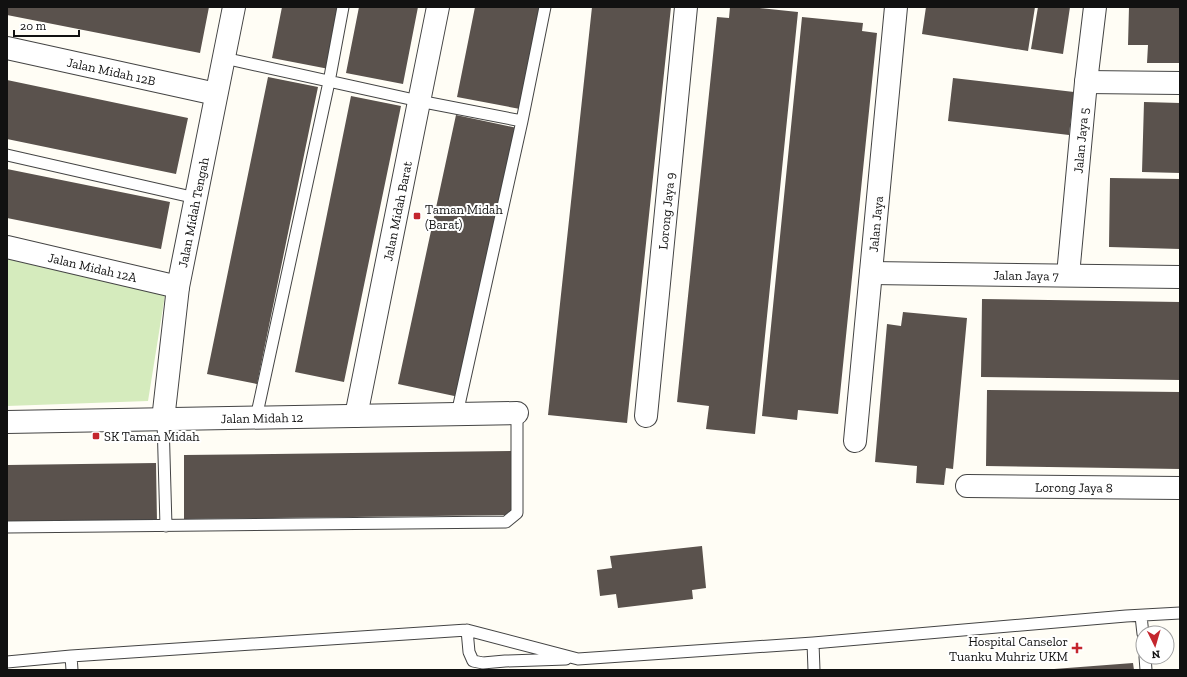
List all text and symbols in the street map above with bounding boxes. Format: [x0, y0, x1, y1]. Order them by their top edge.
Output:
scale bar [14, 12, 79, 38]
text: 20 m [20, 19, 47, 33]
street label: Jalan Midah 12B [66, 54, 157, 89]
street label: Jalan Jaya 5 [1071, 107, 1092, 174]
street label: Jalan Midah Tengah [175, 155, 212, 269]
street label: Jalan Midah Barat [380, 160, 415, 262]
street label: Lorong Jaya 9 [655, 172, 678, 250]
street label: Jalan Jaya [866, 195, 886, 253]
place label: Taman Midah (Barat) [425, 202, 503, 232]
marker: Taman Midah (Barat) [412, 211, 422, 221]
street label: Jalan Midah 12A [47, 250, 139, 285]
street label: Jalan Jaya 7 [993, 268, 1059, 283]
street label: Jalan Midah 12 [221, 410, 304, 426]
place label: SK Taman Midah [104, 429, 200, 444]
marker: SK Taman Midah [91, 431, 101, 441]
street label: Lorong Jaya 8 [1035, 480, 1113, 495]
north arrow [1135, 625, 1175, 665]
place label: Hospital Canselor Tuanku Muhriz UKM [949, 634, 1068, 664]
marker: Hospital Canselor Tuanku Muhriz UKM [1071, 642, 1083, 654]
text: N [1150, 648, 1161, 661]

